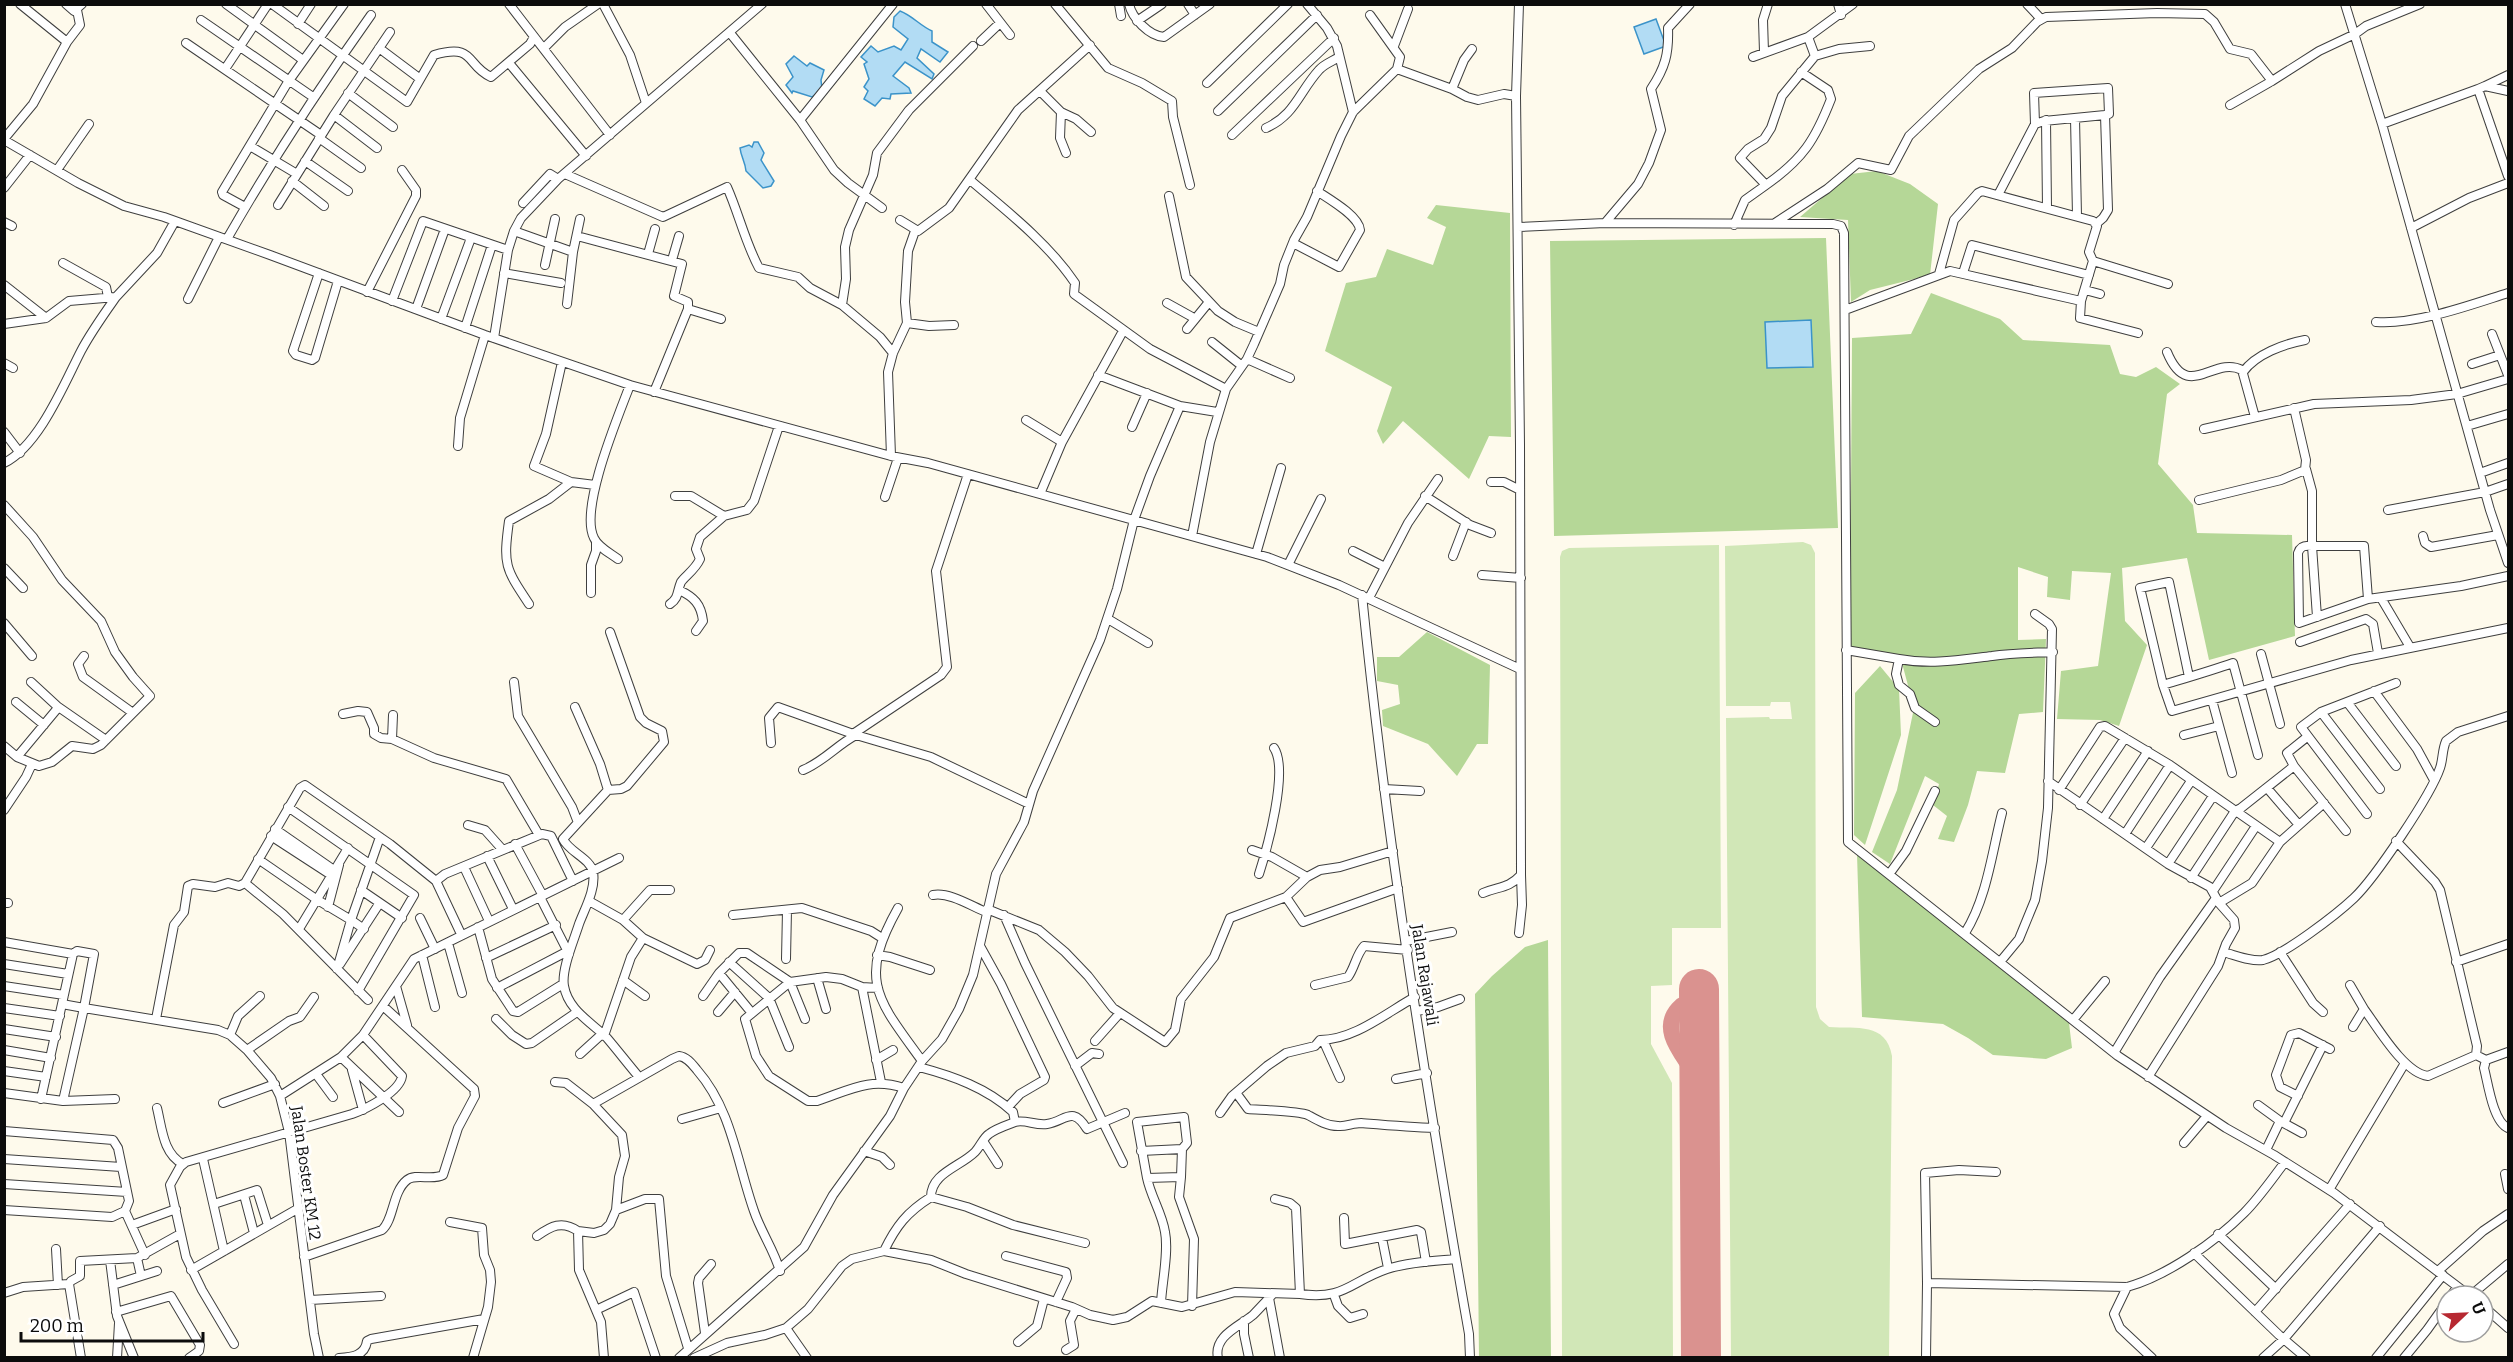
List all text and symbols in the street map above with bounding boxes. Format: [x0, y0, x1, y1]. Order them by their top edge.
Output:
street label: Jalan Rajawali [1407, 922, 1442, 1027]
street label: Jalan Boster KM 12 [287, 1104, 325, 1241]
north arrow [2435, 1284, 2495, 1344]
text: U [2467, 1299, 2489, 1318]
scale bar [21, 1305, 202, 1343]
text: 200 m [30, 1315, 84, 1337]

